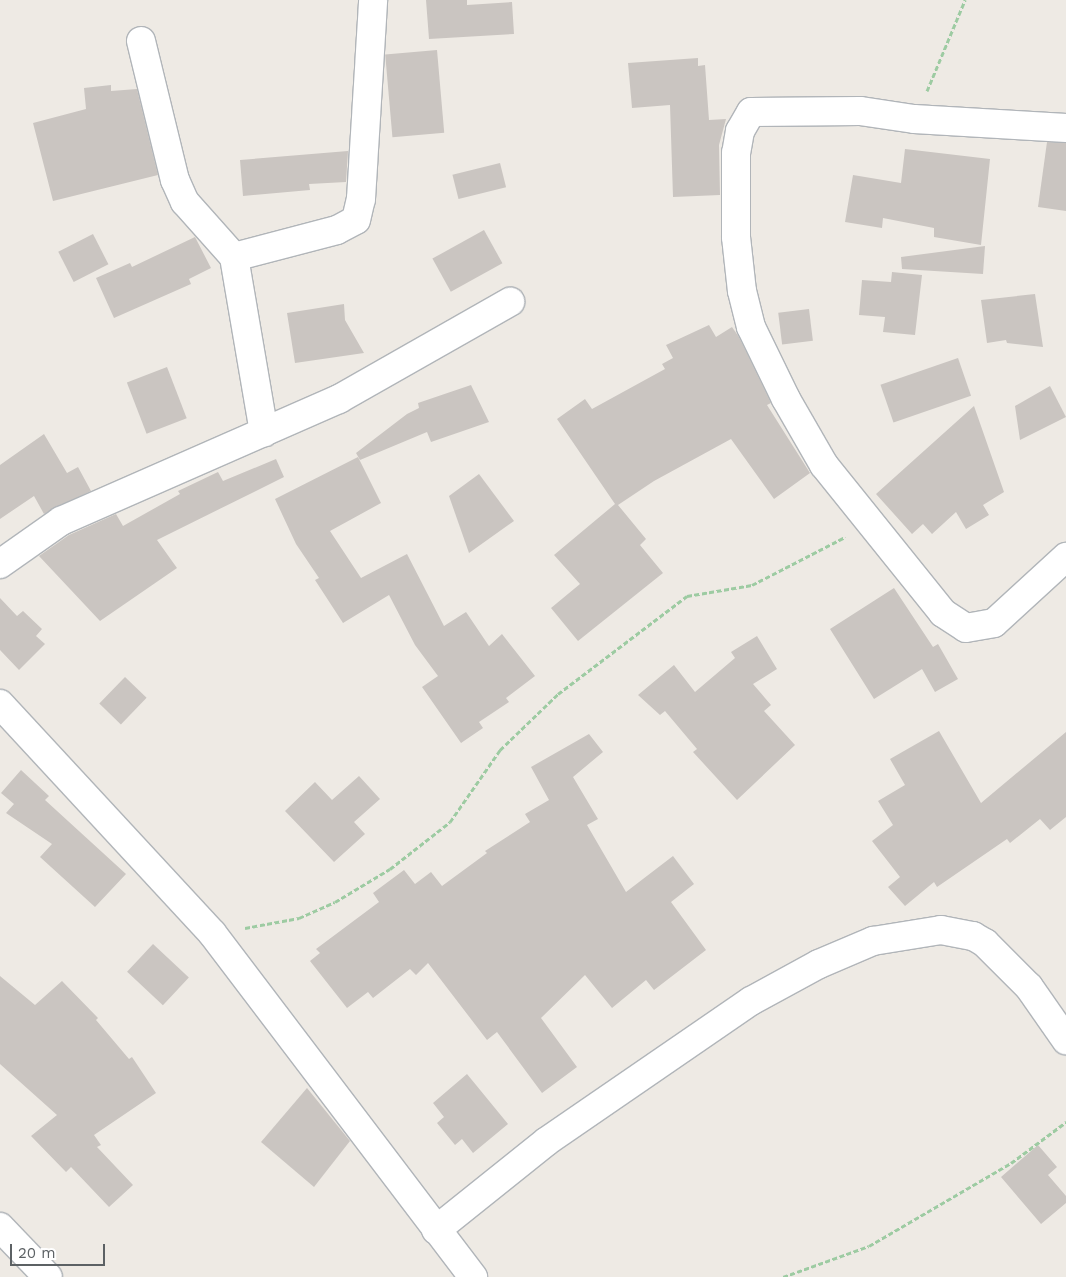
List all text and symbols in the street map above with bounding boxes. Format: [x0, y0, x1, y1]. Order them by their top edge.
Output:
scale bar [12, 1234, 108, 1266]
text: 20 m [18, 1244, 56, 1262]

